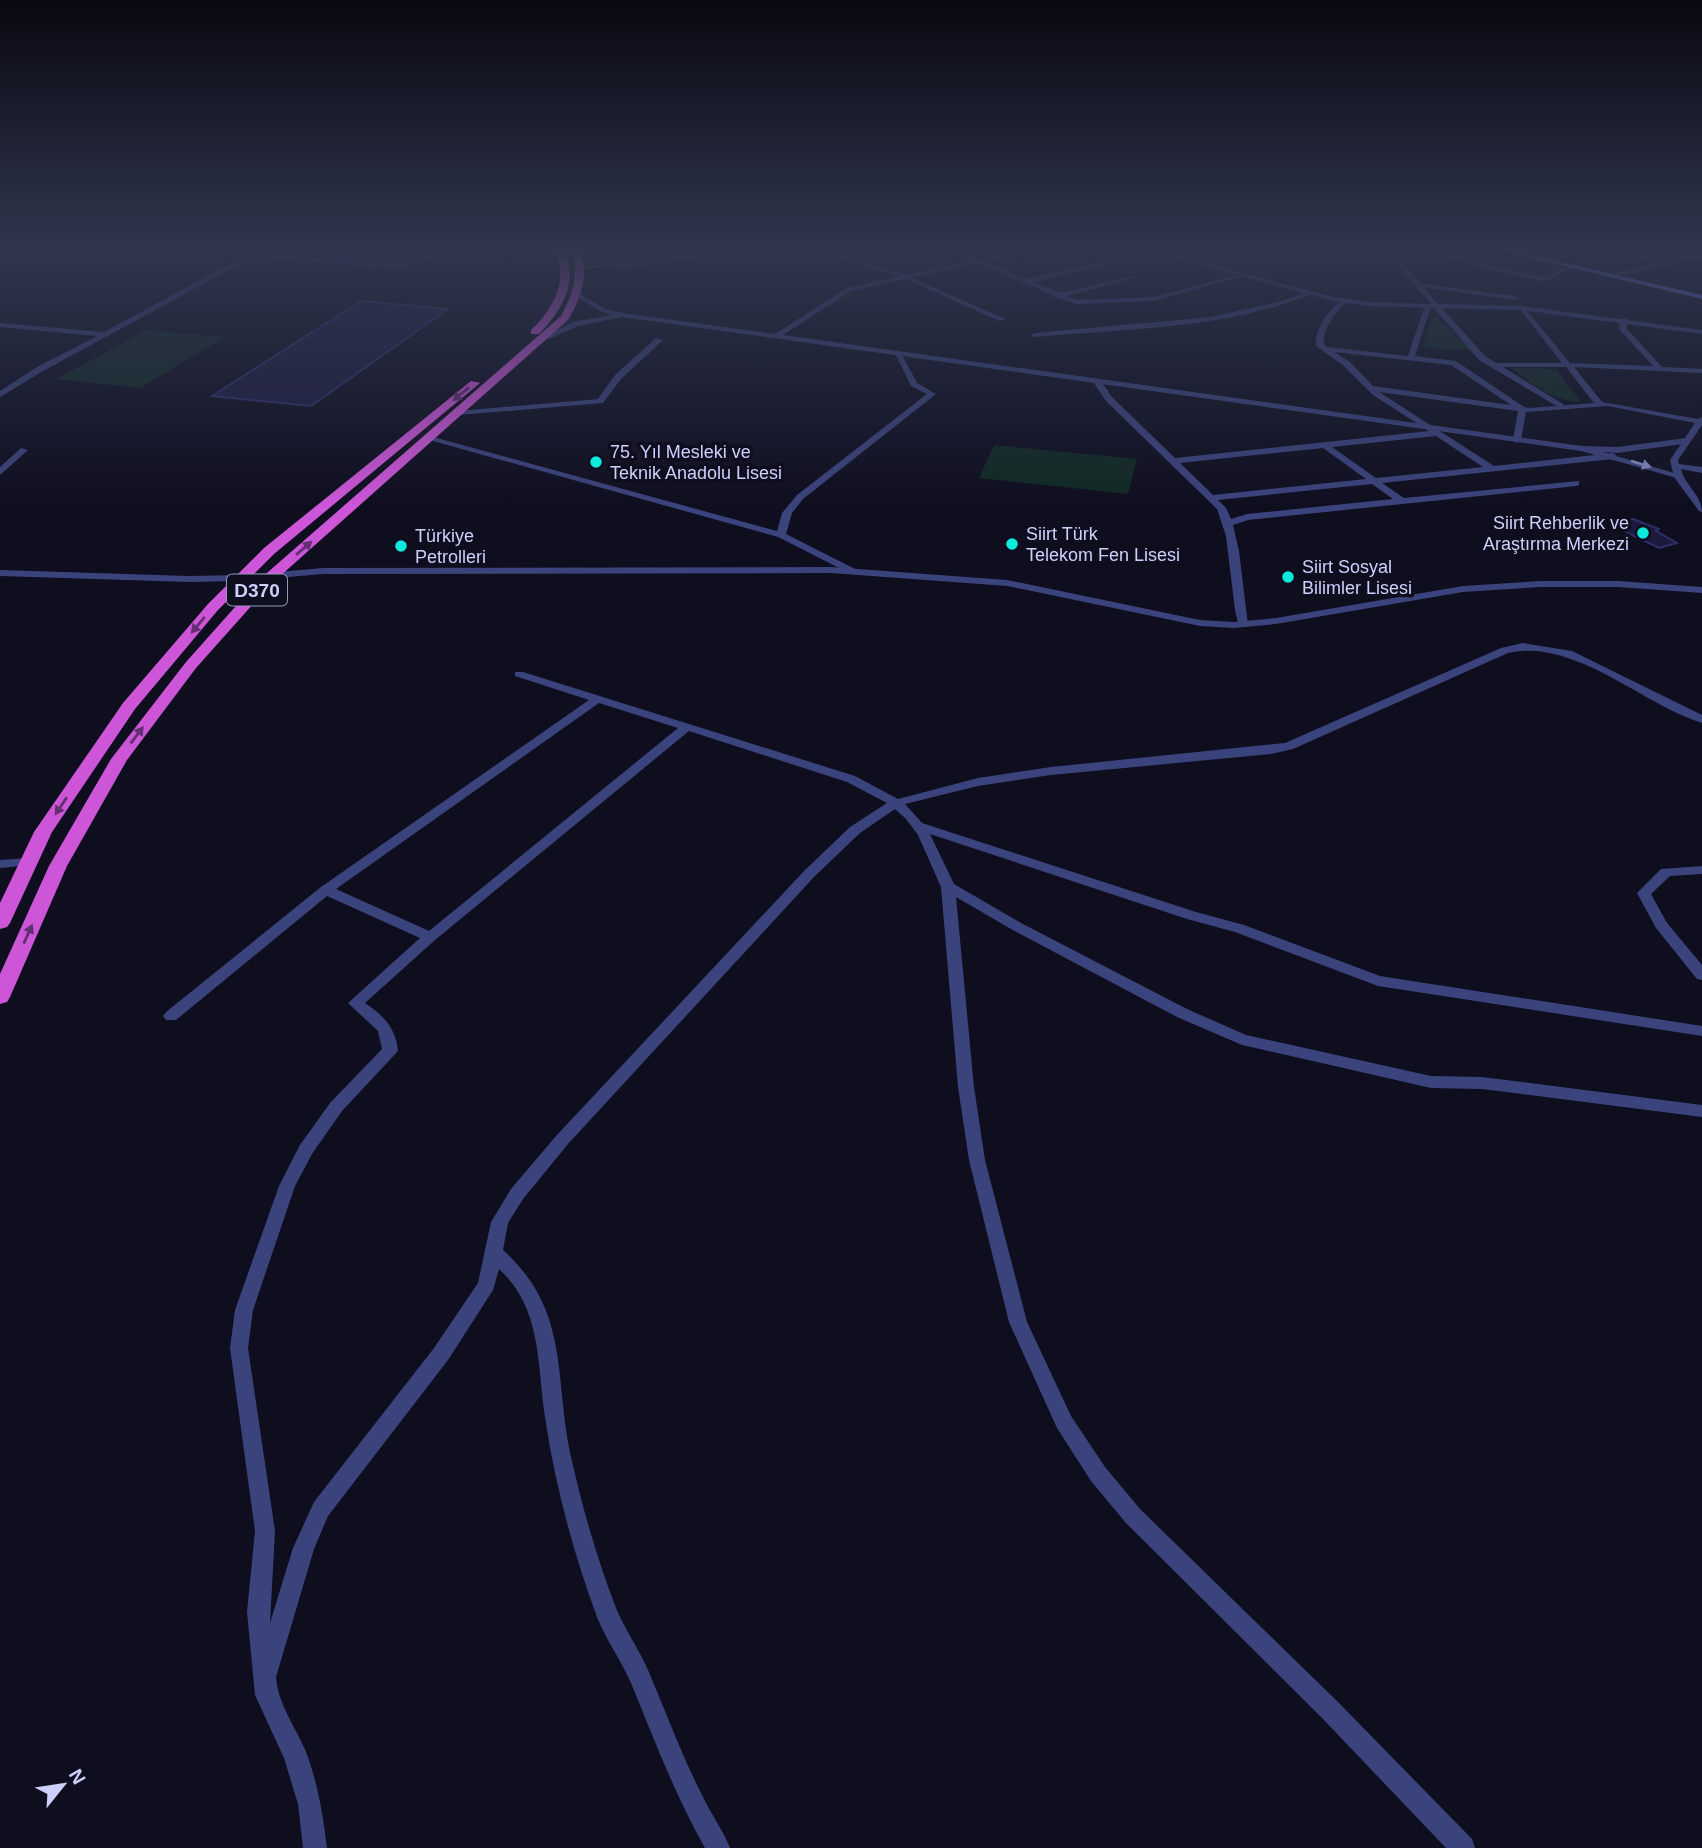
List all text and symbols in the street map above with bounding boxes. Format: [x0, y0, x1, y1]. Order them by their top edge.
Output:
one-way arrow [452, 386, 469, 401]
place label: 75. Yıl Mesleki ve Teknik Anadolu Lisesi [610, 442, 782, 483]
marker: 75. Yıl Mesleki ve Teknik Anadolu Lisesi [588, 454, 604, 470]
one-way arrow [1631, 459, 1652, 469]
place label: Siirt Rehberlik ve Araştırma Merkezi [1483, 513, 1629, 554]
place label: Siirt Türk Telekom Fen Lisesi [1026, 524, 1180, 565]
marker: Siirt Rehberlik ve Araştırma Merkezi [1635, 525, 1651, 541]
place label: Türkiye Petrolleri [415, 526, 486, 567]
marker: Siirt Türk Telekom Fen Lisesi [1004, 536, 1020, 552]
marker: Türkiye Petrolleri [393, 538, 409, 554]
one-way arrow [295, 540, 313, 556]
place label: Siirt Sosyal Bilimler Lisesi [1302, 557, 1412, 598]
marker: Siirt Sosyal Bilimler Lisesi [1280, 569, 1296, 585]
road number: D370 [227, 575, 287, 606]
one-way arrow [191, 616, 206, 633]
one-way arrow [130, 726, 144, 745]
one-way arrow [54, 797, 68, 815]
one-way arrow [22, 924, 34, 944]
north arrow [28, 1750, 98, 1820]
text: N [65, 1766, 90, 1788]

